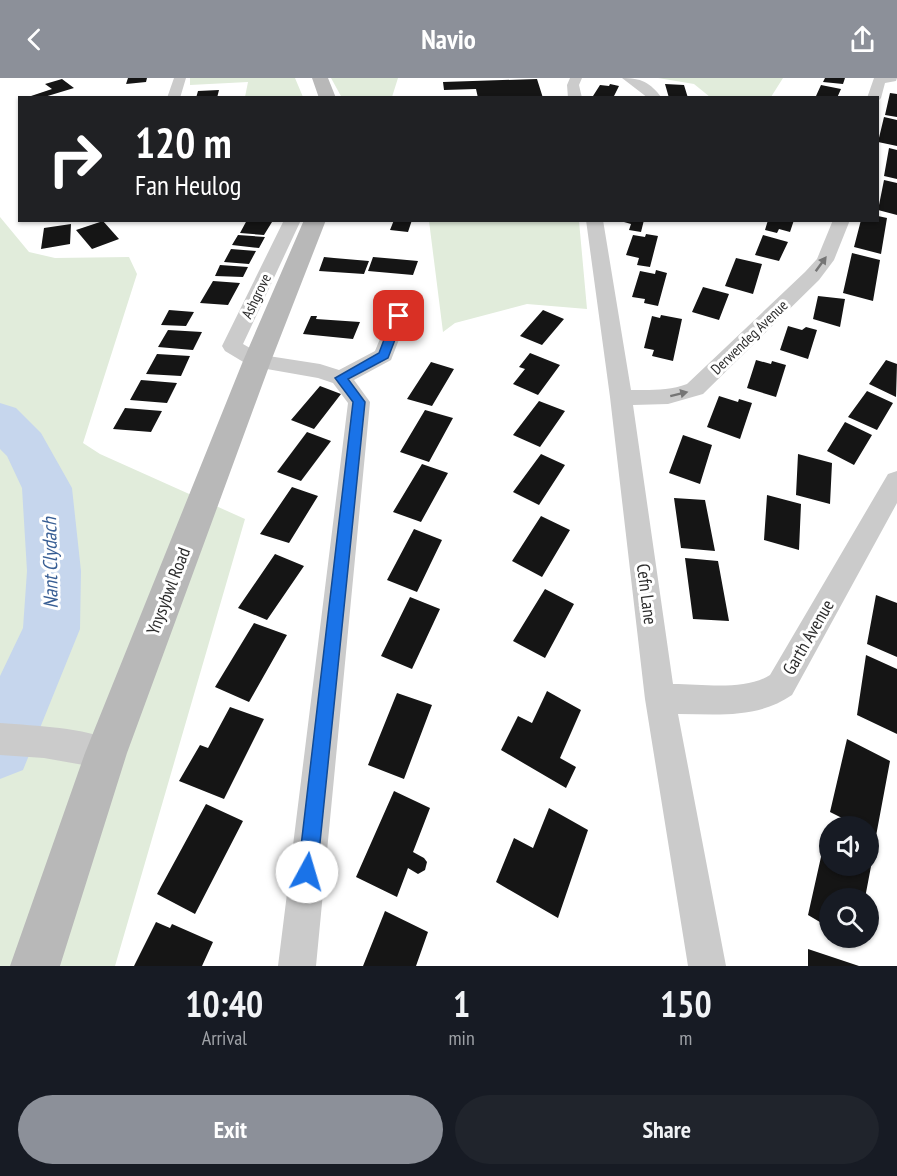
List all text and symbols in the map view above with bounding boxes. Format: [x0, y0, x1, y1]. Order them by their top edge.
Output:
text: Navio [421, 22, 476, 56]
icon: back [18, 23, 51, 56]
icon: share [846, 23, 879, 56]
text: 120 m [135, 115, 232, 170]
icon: right [36, 120, 114, 198]
text: Fan Heulog [135, 168, 242, 202]
one-way arrow [815, 256, 827, 272]
street label: Ashgrove [237, 270, 275, 322]
pin [373, 290, 424, 341]
street label: Derwendeg Avenue [707, 296, 791, 378]
icon: arrive [382, 299, 415, 332]
one-way arrow [670, 389, 689, 398]
water label: Nant Clydach [36, 516, 64, 609]
street label: Ynysybwl Road [141, 544, 195, 638]
street label: Cefn Lane [632, 562, 662, 626]
street label: Garth Avenue [777, 595, 839, 679]
map controls [819, 816, 879, 948]
button: sound [819, 816, 879, 876]
position arrow [275, 840, 339, 904]
button: search [819, 888, 879, 948]
text: 10:40 [185, 980, 263, 1027]
text: 1 [453, 980, 470, 1027]
text: 150 [660, 980, 712, 1027]
text: Arrival [202, 1025, 247, 1051]
text: min [449, 1025, 475, 1051]
text: m [679, 1025, 692, 1051]
button: Exit [18, 1095, 443, 1164]
button: Share [455, 1095, 879, 1164]

